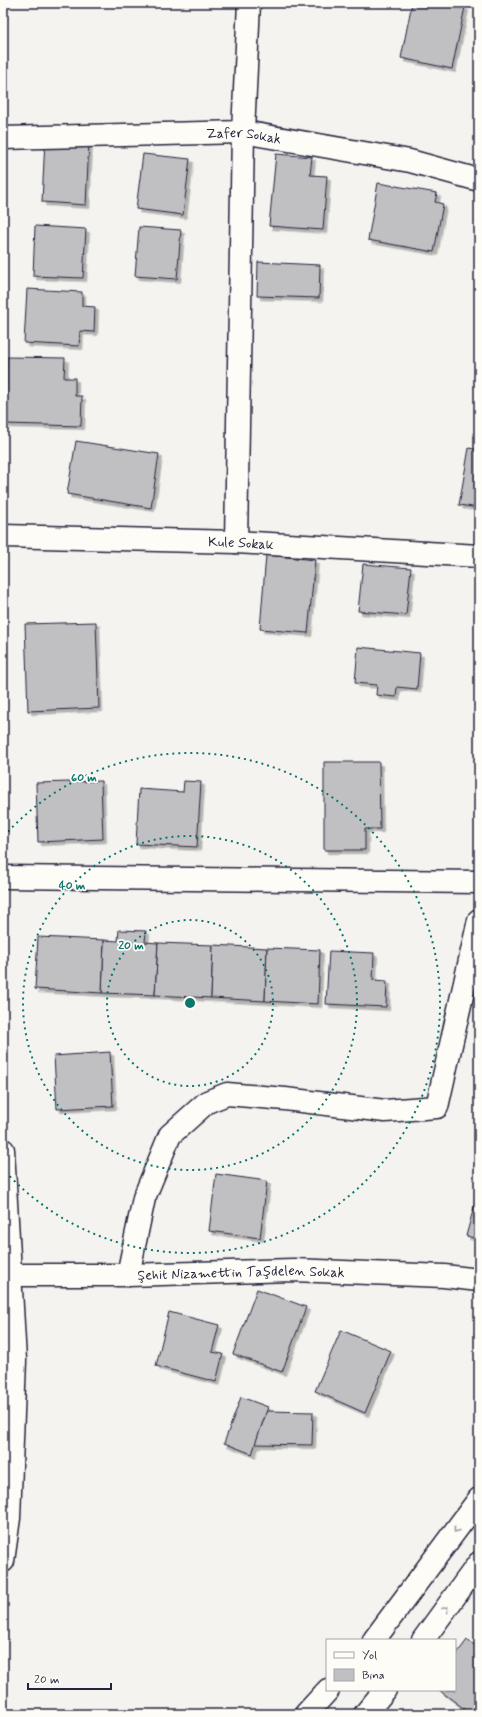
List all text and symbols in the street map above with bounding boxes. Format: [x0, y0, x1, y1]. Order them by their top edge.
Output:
street label: Zafer Sokak [206, 124, 283, 149]
street label: Kule Sokak [208, 533, 274, 554]
text: 60 m [71, 770, 97, 786]
text: 40 m [59, 878, 86, 894]
text: 20 m [118, 938, 144, 954]
centre of rings [183, 996, 197, 1010]
street label: Şehit Nizamettin Taşdelen Sokak [137, 1262, 345, 1285]
one-way arrow [454, 1526, 461, 1533]
one-way arrow [441, 1606, 448, 1613]
legend [326, 1639, 456, 1691]
text: Yol [362, 1648, 377, 1664]
scale bar [28, 1665, 111, 1691]
text: Bina [362, 1668, 385, 1684]
text: 20 m [34, 1672, 60, 1688]

